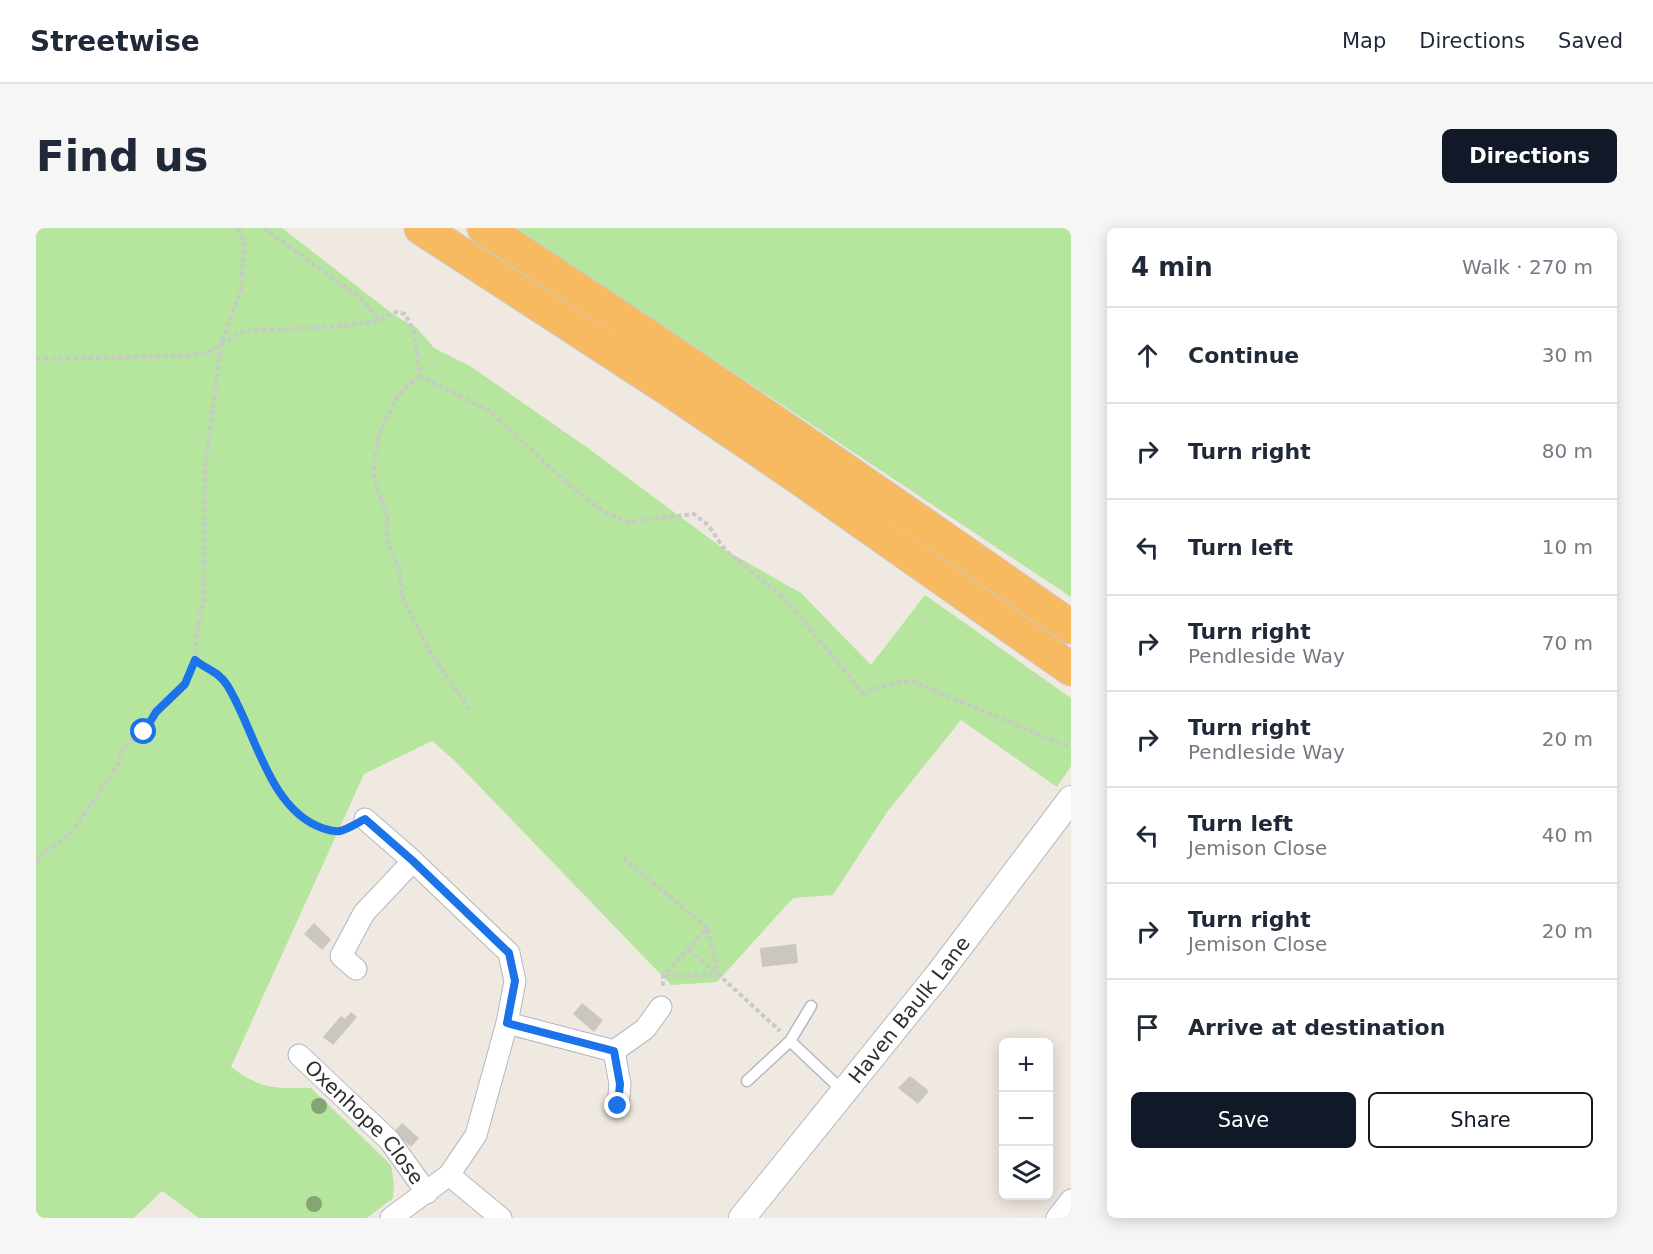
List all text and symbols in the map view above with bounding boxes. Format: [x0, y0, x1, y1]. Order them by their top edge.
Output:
text: Streetwise [30, 25, 200, 58]
text: Map [1342, 29, 1386, 53]
text: Directions [1419, 29, 1525, 53]
text: Saved [1558, 29, 1623, 53]
button: Directions [1442, 129, 1617, 183]
text: Find us [36, 132, 209, 181]
text: 4 min [1131, 252, 1213, 282]
text: Walk · 270 m [1462, 255, 1593, 279]
icon: ahead [1131, 339, 1164, 372]
text: Continue [1188, 343, 1299, 368]
text: 30 m [1542, 343, 1593, 367]
icon: right [1131, 435, 1164, 468]
text: Turn right [1188, 439, 1311, 464]
text: 80 m [1542, 439, 1593, 463]
icon: left [1131, 531, 1164, 564]
text: Turn left [1188, 535, 1293, 560]
text: 10 m [1542, 535, 1593, 559]
text: Turn right [1188, 619, 1311, 644]
icon: right [1131, 627, 1164, 660]
text: 70 m [1542, 631, 1593, 655]
text: Pendleside Way [1188, 644, 1345, 668]
text: Turn right [1188, 715, 1311, 740]
route start [130, 718, 156, 744]
icon: right [1131, 723, 1164, 756]
text: 20 m [1542, 727, 1593, 751]
text: Pendleside Way [1188, 740, 1345, 764]
text: Turn left [1188, 811, 1293, 836]
icon: left [1131, 819, 1164, 852]
text: 40 m [1542, 823, 1593, 847]
text: Jemison Close [1188, 836, 1327, 860]
text: Turn right [1188, 907, 1311, 932]
icon: right [1131, 915, 1164, 948]
text: 20 m [1542, 919, 1593, 943]
street label: Haven Baulk Lane [843, 932, 975, 1088]
text: Jemison Close [1188, 932, 1327, 956]
icon: arrive [1131, 1011, 1164, 1044]
text: Arrive at destination [1188, 1015, 1445, 1040]
map controls [999, 1038, 1053, 1200]
button: + [999, 1038, 1053, 1092]
street label: Oxenhope Close [300, 1055, 429, 1189]
route end [604, 1092, 630, 1118]
button: − [999, 1092, 1053, 1146]
button: Save [1131, 1092, 1356, 1148]
button: Share [1368, 1092, 1593, 1148]
button: layers [999, 1146, 1053, 1200]

